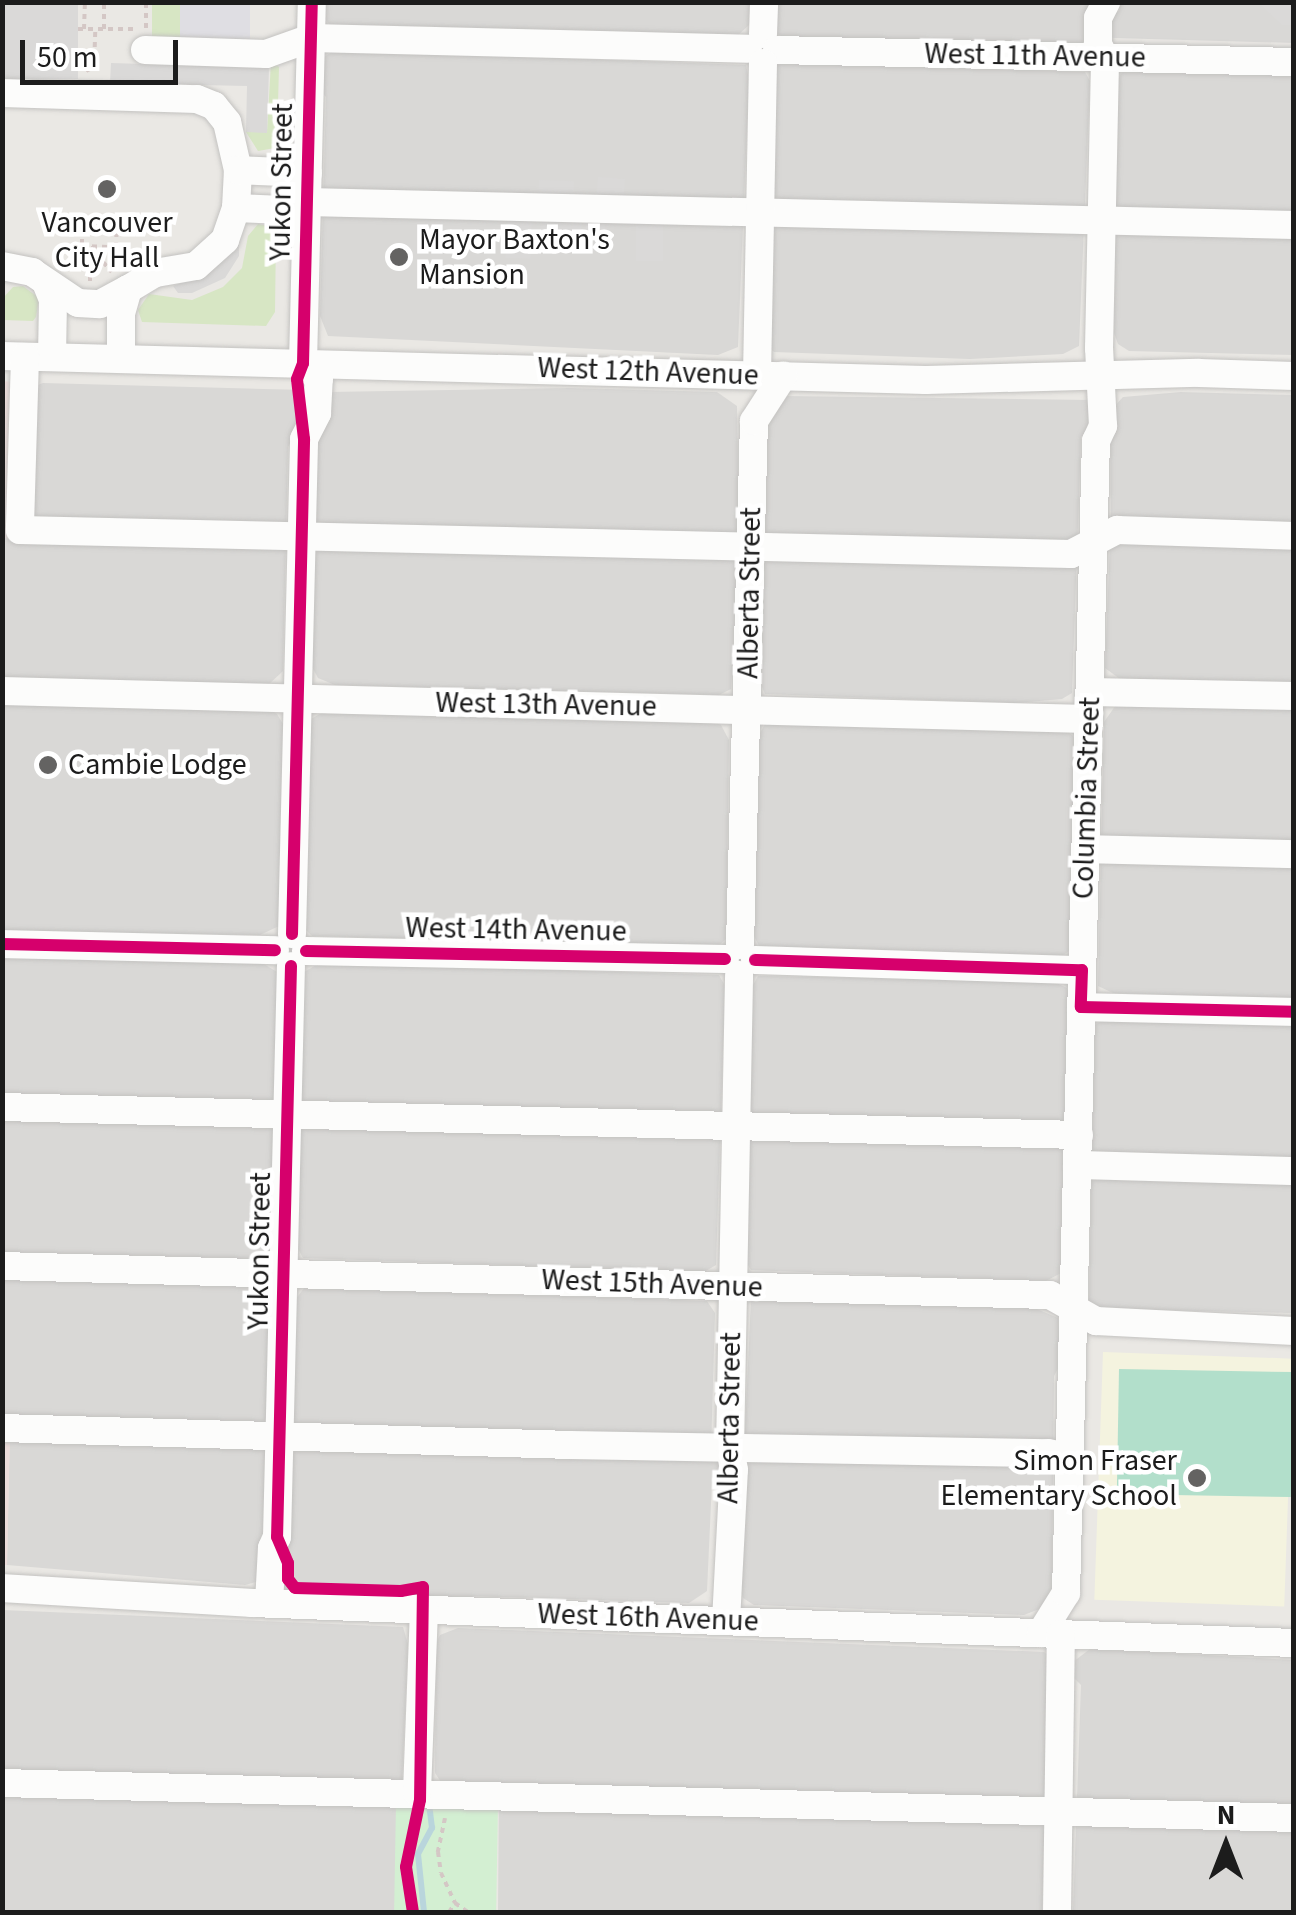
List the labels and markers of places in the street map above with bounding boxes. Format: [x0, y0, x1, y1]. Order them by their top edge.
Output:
marker: Vancouver City Hall [96, 178, 118, 200]
place label: Vancouver City Hall [41, 205, 173, 276]
place label: Mayor Baxton's Mansion [419, 222, 610, 292]
marker: Mayor Baxton's Mansion [388, 246, 410, 268]
place label: Cambie Lodge [68, 747, 247, 783]
marker: Cambie Lodge [37, 754, 59, 776]
place label: Simon Fraser Elementary School [941, 1443, 1177, 1514]
marker: Simon Fraser Elementary School [1186, 1467, 1208, 1489]

